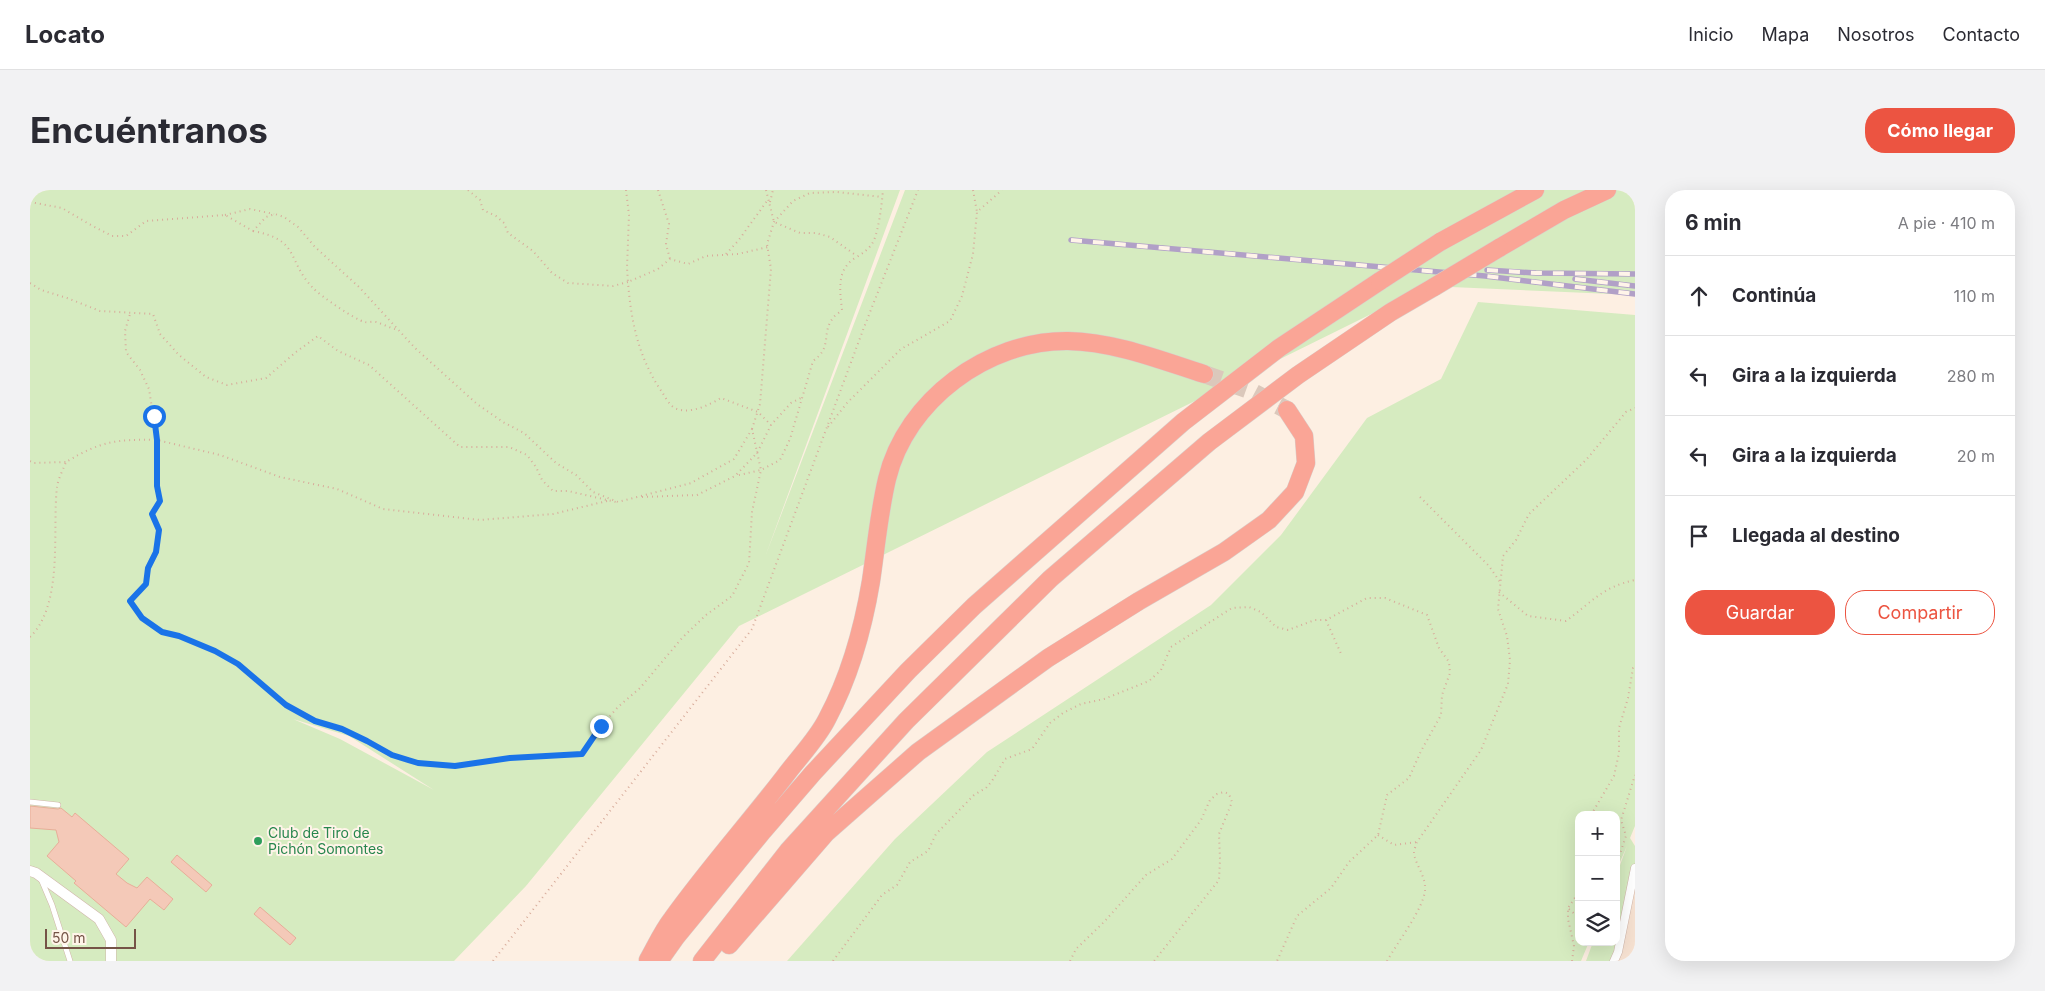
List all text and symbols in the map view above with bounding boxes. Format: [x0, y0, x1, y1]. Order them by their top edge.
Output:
text: Locato [25, 20, 105, 49]
text: Inicio [1688, 24, 1734, 45]
text: Mapa [1762, 24, 1809, 45]
text: Nosotros [1837, 24, 1915, 45]
text: Contacto [1943, 24, 2020, 45]
button: Cómo llegar [1865, 108, 2015, 153]
text: Encuéntranos [30, 109, 268, 151]
text: 6 min [1685, 210, 1742, 235]
text: A pie · 410 m [1898, 213, 1995, 233]
icon: ahead [1685, 282, 1713, 310]
text: Continúa [1732, 284, 1816, 307]
text: 110 m [1953, 286, 1995, 306]
icon: left [1685, 362, 1713, 390]
text: Gira a la izquierda [1732, 364, 1897, 387]
text: 280 m [1947, 366, 1995, 386]
route start [143, 405, 166, 428]
icon: left [1685, 442, 1713, 470]
text: Gira a la izquierda [1732, 444, 1897, 467]
text: 20 m [1957, 446, 1995, 466]
icon: arrive [1685, 522, 1713, 550]
text: Llegada al destino [1732, 524, 1900, 547]
button: Guardar [1685, 590, 1835, 635]
button: Compartir [1845, 590, 1995, 635]
route end [590, 715, 613, 738]
map controls [1575, 811, 1620, 946]
button: + [1575, 811, 1620, 856]
place label: Club de Tiro de Pichón Somontes [268, 824, 384, 857]
marker: Club de Tiro de Pichón Somontes [252, 835, 264, 847]
button: − [1575, 856, 1620, 901]
button: layers [1575, 901, 1620, 946]
scale bar [45, 926, 136, 949]
text: 50 m [52, 929, 86, 946]

